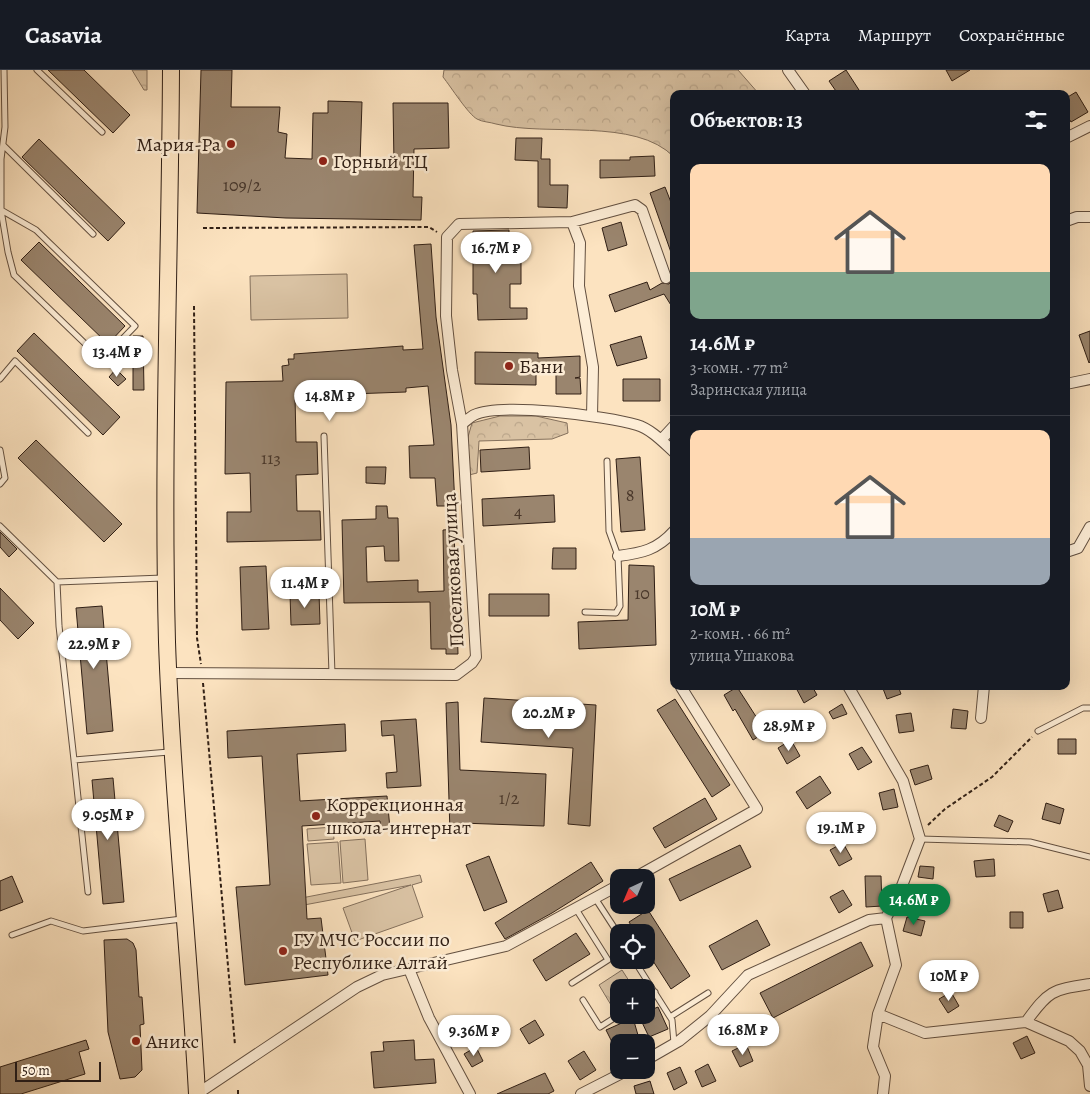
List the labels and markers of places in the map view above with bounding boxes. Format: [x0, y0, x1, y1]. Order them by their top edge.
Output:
place label: Мария-Ра [136, 131, 222, 158]
marker: Мария-Ра [225, 138, 237, 150]
place label: Горный ТЦ [333, 148, 428, 175]
marker: Горный ТЦ [317, 155, 329, 167]
pin: 16.7M ₽ [450, 232, 542, 274]
pin: 13.4M ₽ [71, 336, 163, 378]
place label: Бани [519, 353, 564, 380]
marker: Бани [503, 360, 515, 372]
pin: 14.8M ₽ [284, 380, 376, 422]
pin: 11.4M ₽ [259, 566, 351, 609]
pin: 22.9M ₽ [48, 628, 140, 670]
pin: 20.2M ₽ [503, 696, 595, 739]
pin: 28.9M ₽ [743, 710, 835, 752]
place label: Коррекционная школа-интернат [326, 791, 471, 841]
pin: 9.05M ₽ [62, 798, 154, 841]
marker: Коррекционная школа-интернат [310, 810, 322, 822]
pin: 19.1M ₽ [795, 812, 887, 854]
pin: 14.6M ₽ [868, 884, 960, 926]
place label: ГУ МЧС России по Республике Алтай [293, 926, 450, 976]
marker: ГУ МЧС России по Республике Алтай [277, 945, 289, 957]
pin: 10M ₽ [914, 960, 984, 1002]
pin: 9.36M ₽ [428, 1014, 520, 1057]
pin: 16.8M ₽ [697, 1014, 789, 1056]
place label: Аникс [145, 1028, 199, 1055]
marker: Аникс [130, 1035, 142, 1047]

